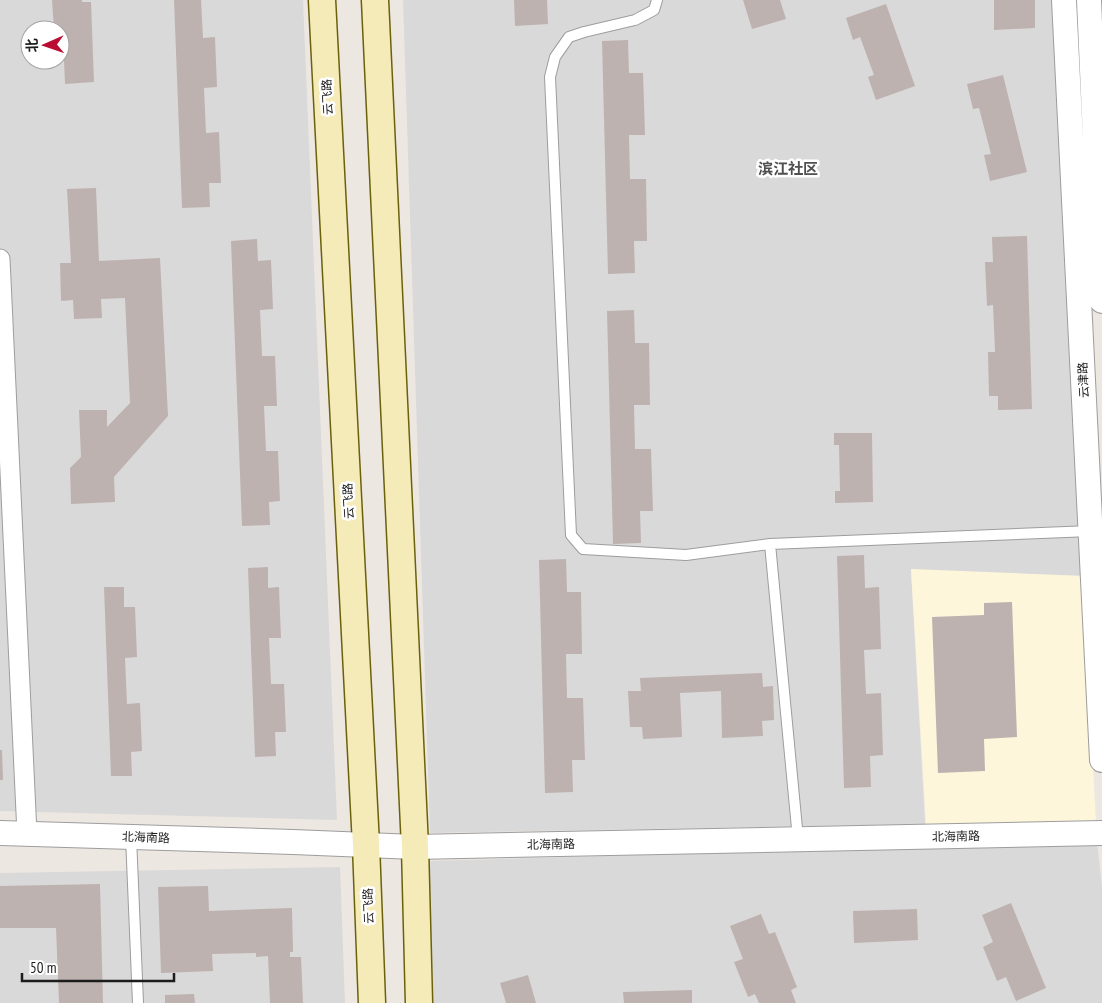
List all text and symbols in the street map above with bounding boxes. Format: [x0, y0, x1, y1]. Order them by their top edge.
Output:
north arrow [20, 20, 70, 70]
text: 北 [23, 38, 41, 53]
street label: 云飞路 [319, 79, 335, 115]
district label: 滨江社区 [758, 159, 818, 178]
street label: 云津路 [1075, 362, 1091, 398]
street label: 云飞路 [340, 483, 356, 519]
street label: 北海南路 [932, 828, 980, 844]
street label: 北海南路 [122, 829, 170, 845]
street label: 北海南路 [527, 836, 575, 852]
street label: 云飞路 [360, 888, 376, 924]
scale bar [22, 950, 175, 982]
text: 50 m [30, 958, 56, 977]

